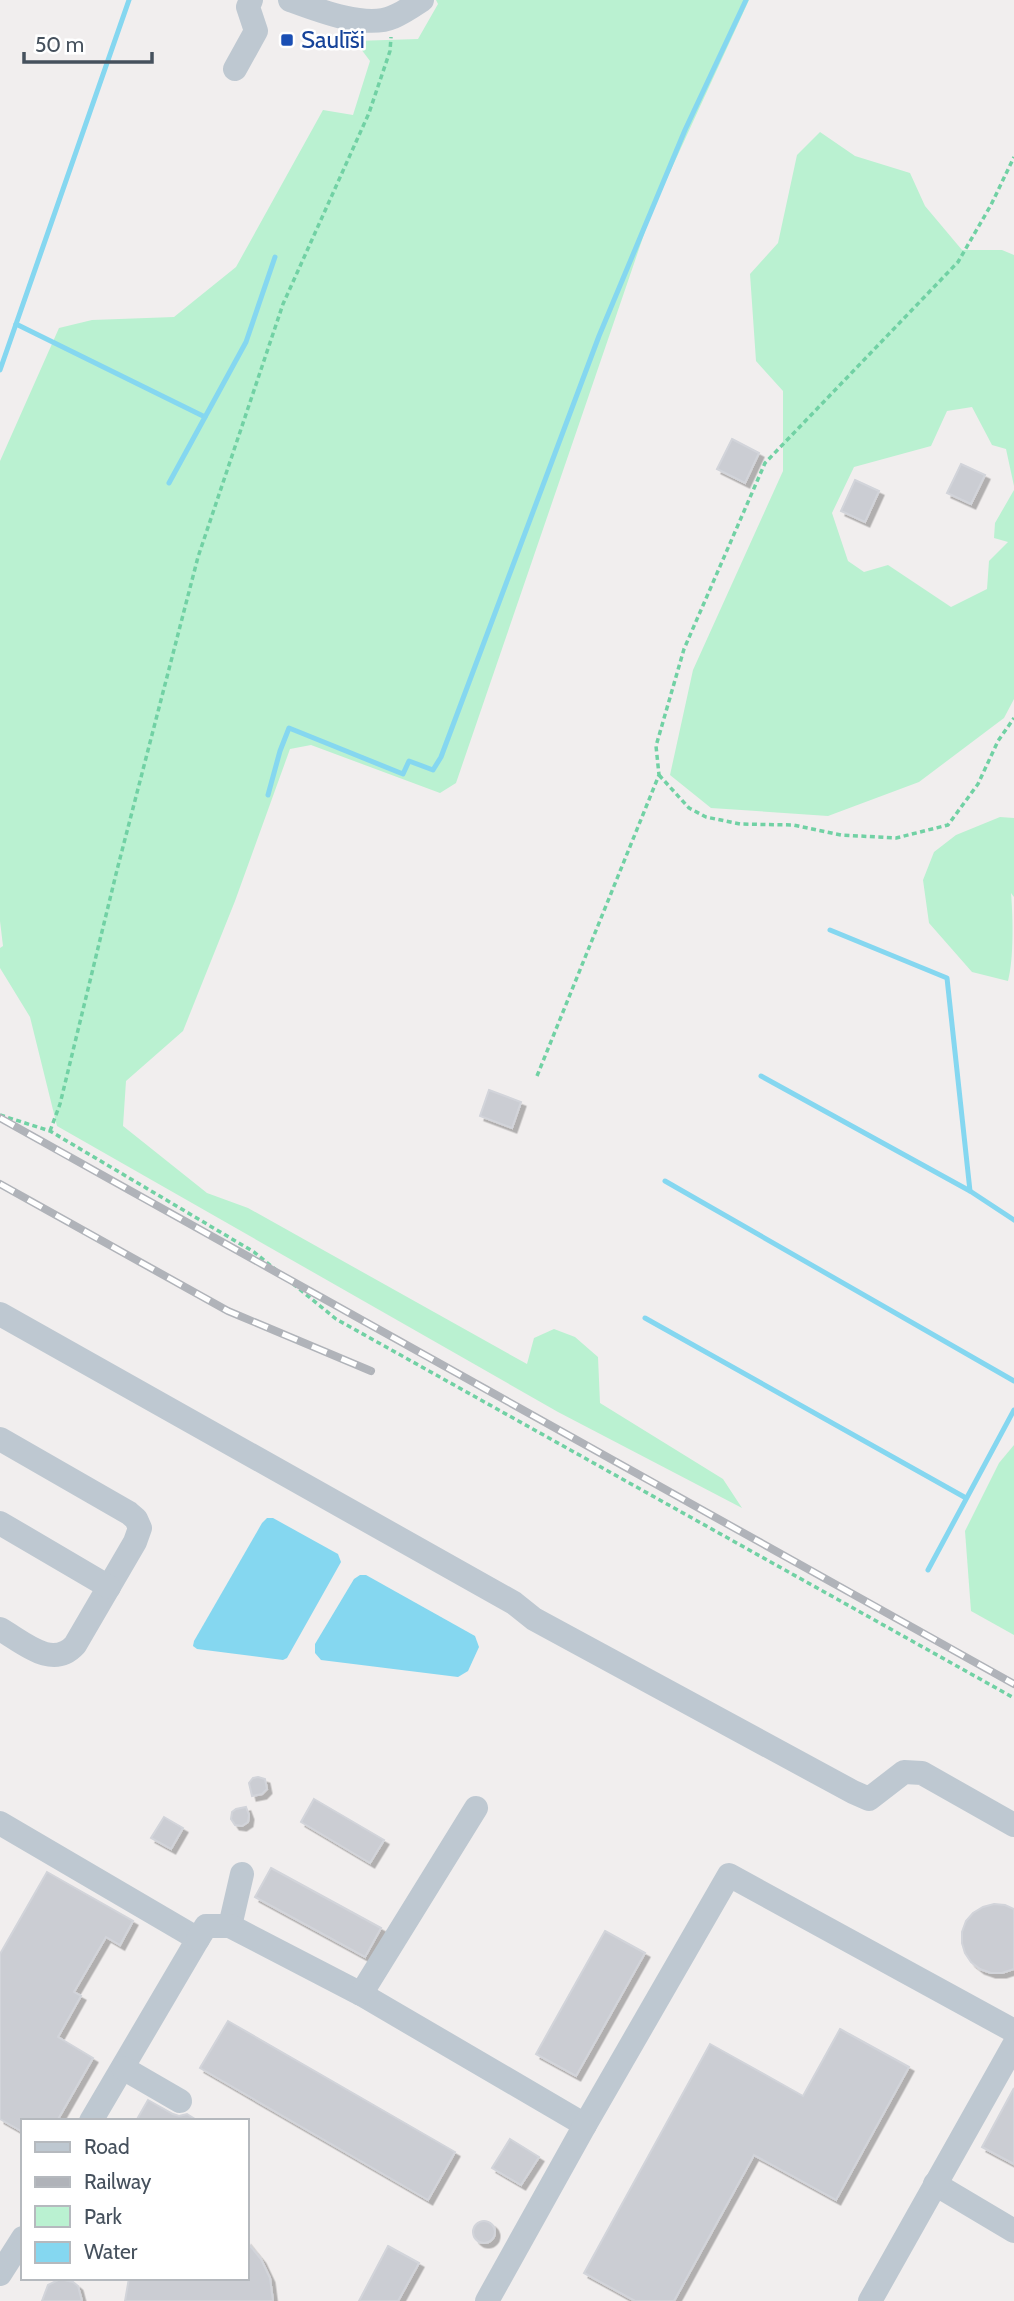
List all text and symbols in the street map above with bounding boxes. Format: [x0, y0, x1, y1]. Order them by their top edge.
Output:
scale bar [24, 21, 152, 65]
place label: Saulīši [301, 25, 365, 54]
text: 50 m [35, 32, 84, 57]
marker: Saulīši [279, 32, 295, 48]
legend [21, 2119, 248, 2280]
text: Road [84, 2134, 130, 2159]
text: Railway [84, 2169, 152, 2194]
text: Park [84, 2204, 122, 2229]
text: Water [84, 2239, 138, 2264]

